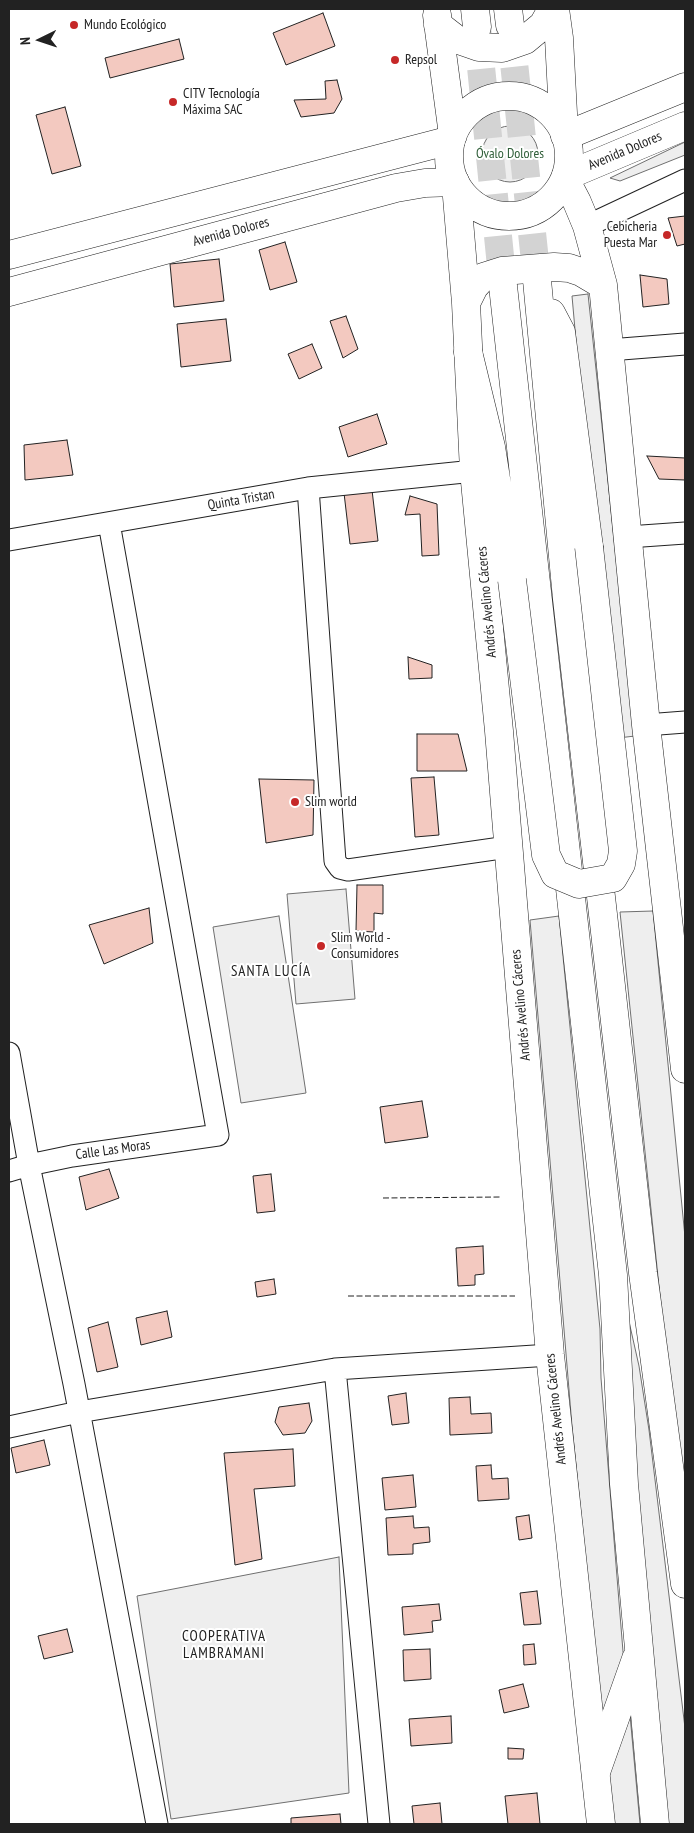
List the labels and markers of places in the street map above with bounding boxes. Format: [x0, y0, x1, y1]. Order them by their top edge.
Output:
place label: Mundo Ecológico [84, 17, 166, 33]
marker: Mundo Ecológico [68, 19, 80, 31]
place label: Repsol [405, 52, 437, 68]
marker: Repsol [389, 54, 401, 66]
place label: CITV Tecnología Máxima SAC [183, 86, 260, 118]
marker: CITV Tecnología Máxima SAC [167, 96, 179, 108]
place label: Cebicheria Puesta Mar [604, 219, 657, 252]
marker: Cebicheria Puesta Mar [661, 229, 673, 241]
place label: Slim world [305, 794, 357, 810]
marker: Slim world [289, 796, 301, 808]
place label: Slim World - Consumidores [331, 930, 399, 962]
marker: Slim World - Consumidores [315, 940, 327, 952]

